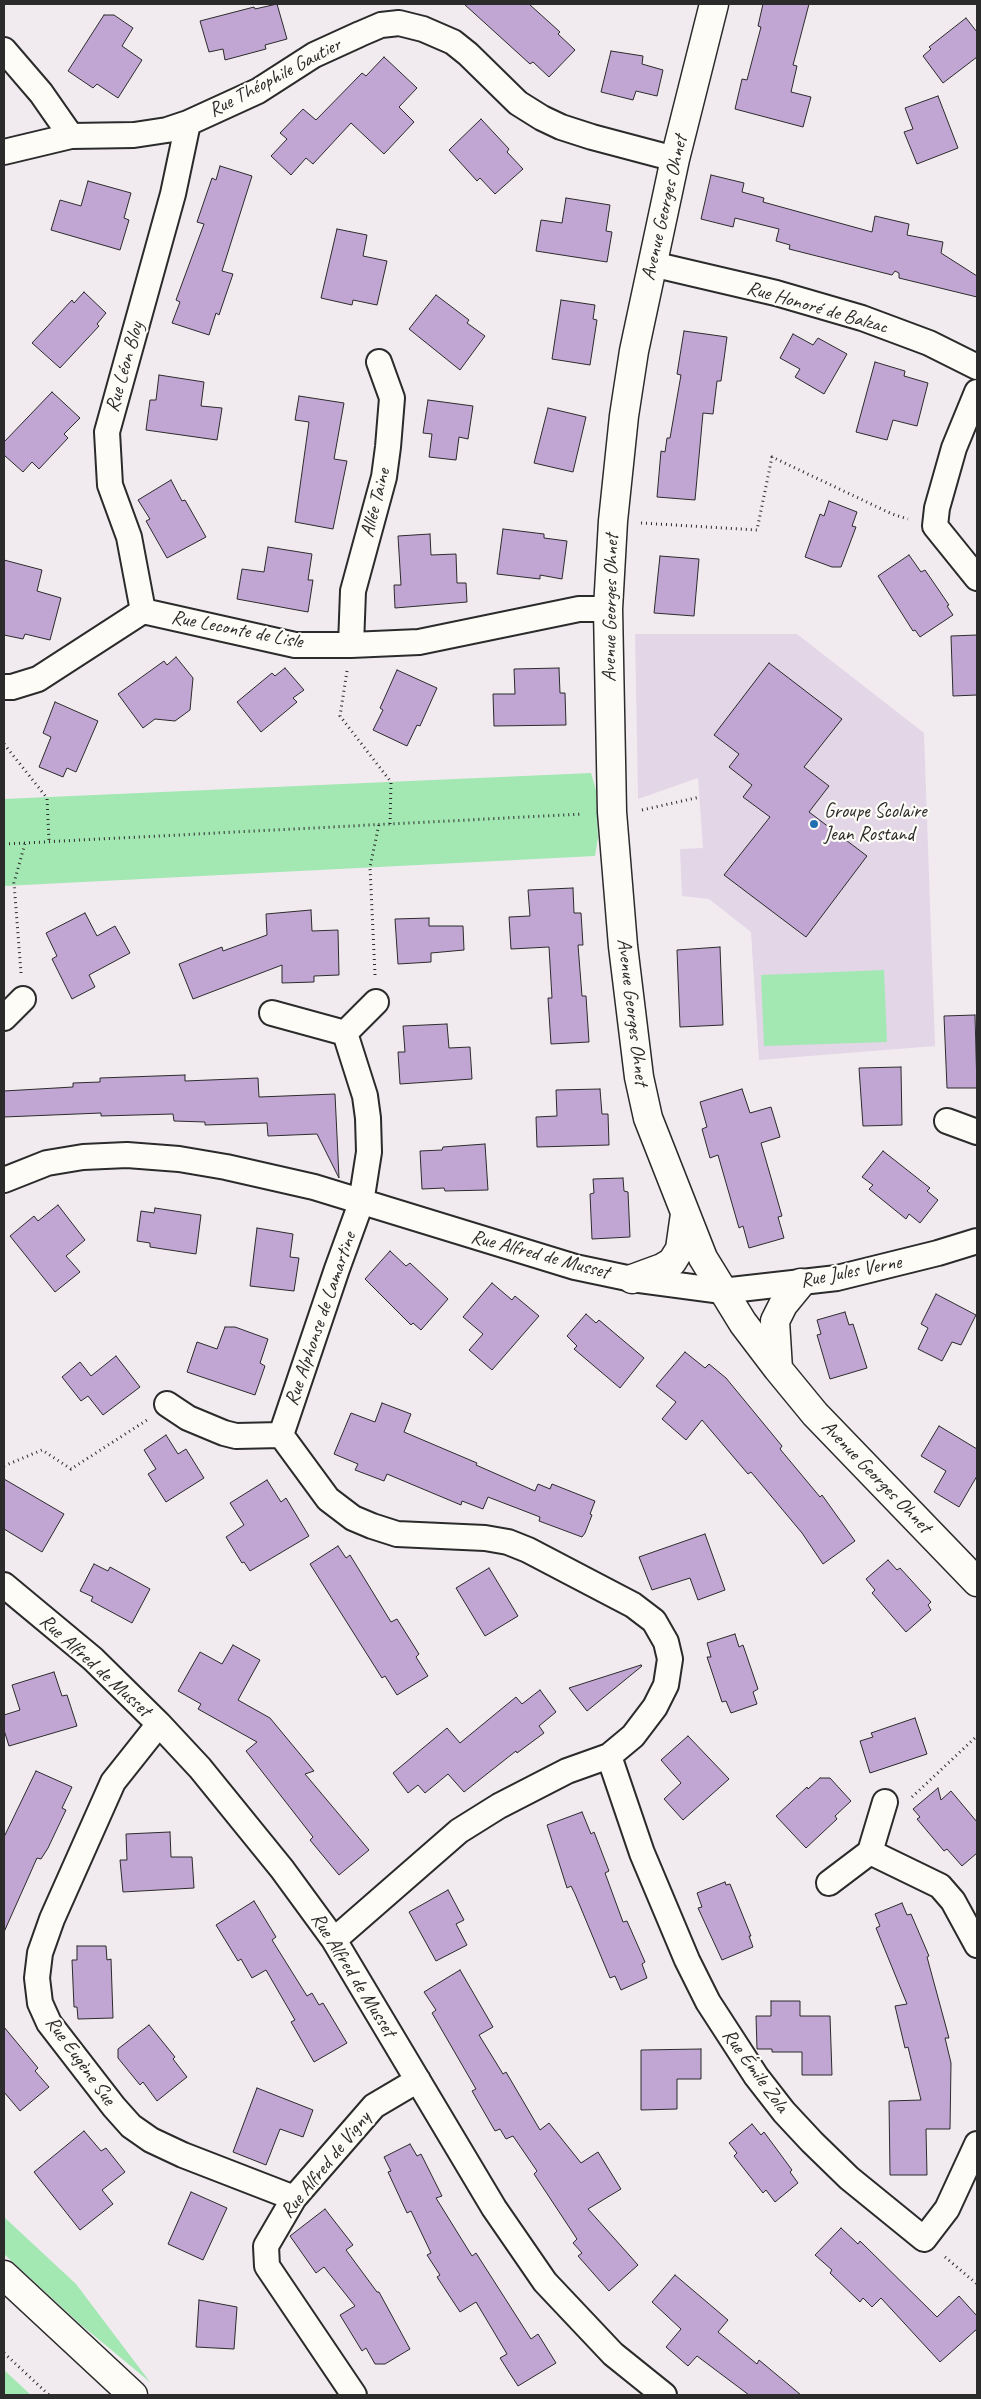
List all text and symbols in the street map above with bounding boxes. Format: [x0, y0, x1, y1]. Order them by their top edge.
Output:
street label: Rue Théophile Gautier [205, 33, 345, 123]
street label: Avenue Georges Ohnet [637, 133, 693, 283]
street label: Rue Honoré de Balzac [744, 276, 890, 340]
street label: Rue Léon Bloy [101, 319, 149, 415]
street label: Allée Taine [356, 466, 396, 540]
street label: Avenue Georges Ohnet [598, 534, 624, 682]
street label: Rue Leconte de Lisle [169, 605, 305, 655]
place label: Groupe Scolaire Jean Rostand [824, 800, 927, 847]
marker: Groupe Scolaire Jean Rostand [808, 818, 820, 830]
street label: Avenue Georges Ohnet [611, 937, 653, 1087]
street label: Rue Alfred de Musset [468, 1225, 612, 1285]
street label: Rue Alphonse de Lamartine [280, 1229, 362, 1409]
street label: Rue Jules Verne [799, 1250, 903, 1294]
street label: Avenue Georges Ohnet [816, 1415, 936, 1539]
street label: Rue Alfred de Musset [34, 1610, 156, 1722]
street label: Rue Alfred de Musset [305, 1908, 401, 2042]
street label: Rue Eugène Sue [40, 2012, 120, 2110]
street label: Rue Émile Zola [717, 2024, 793, 2118]
street label: Rue Alfred de Vigny [276, 2107, 376, 2223]

